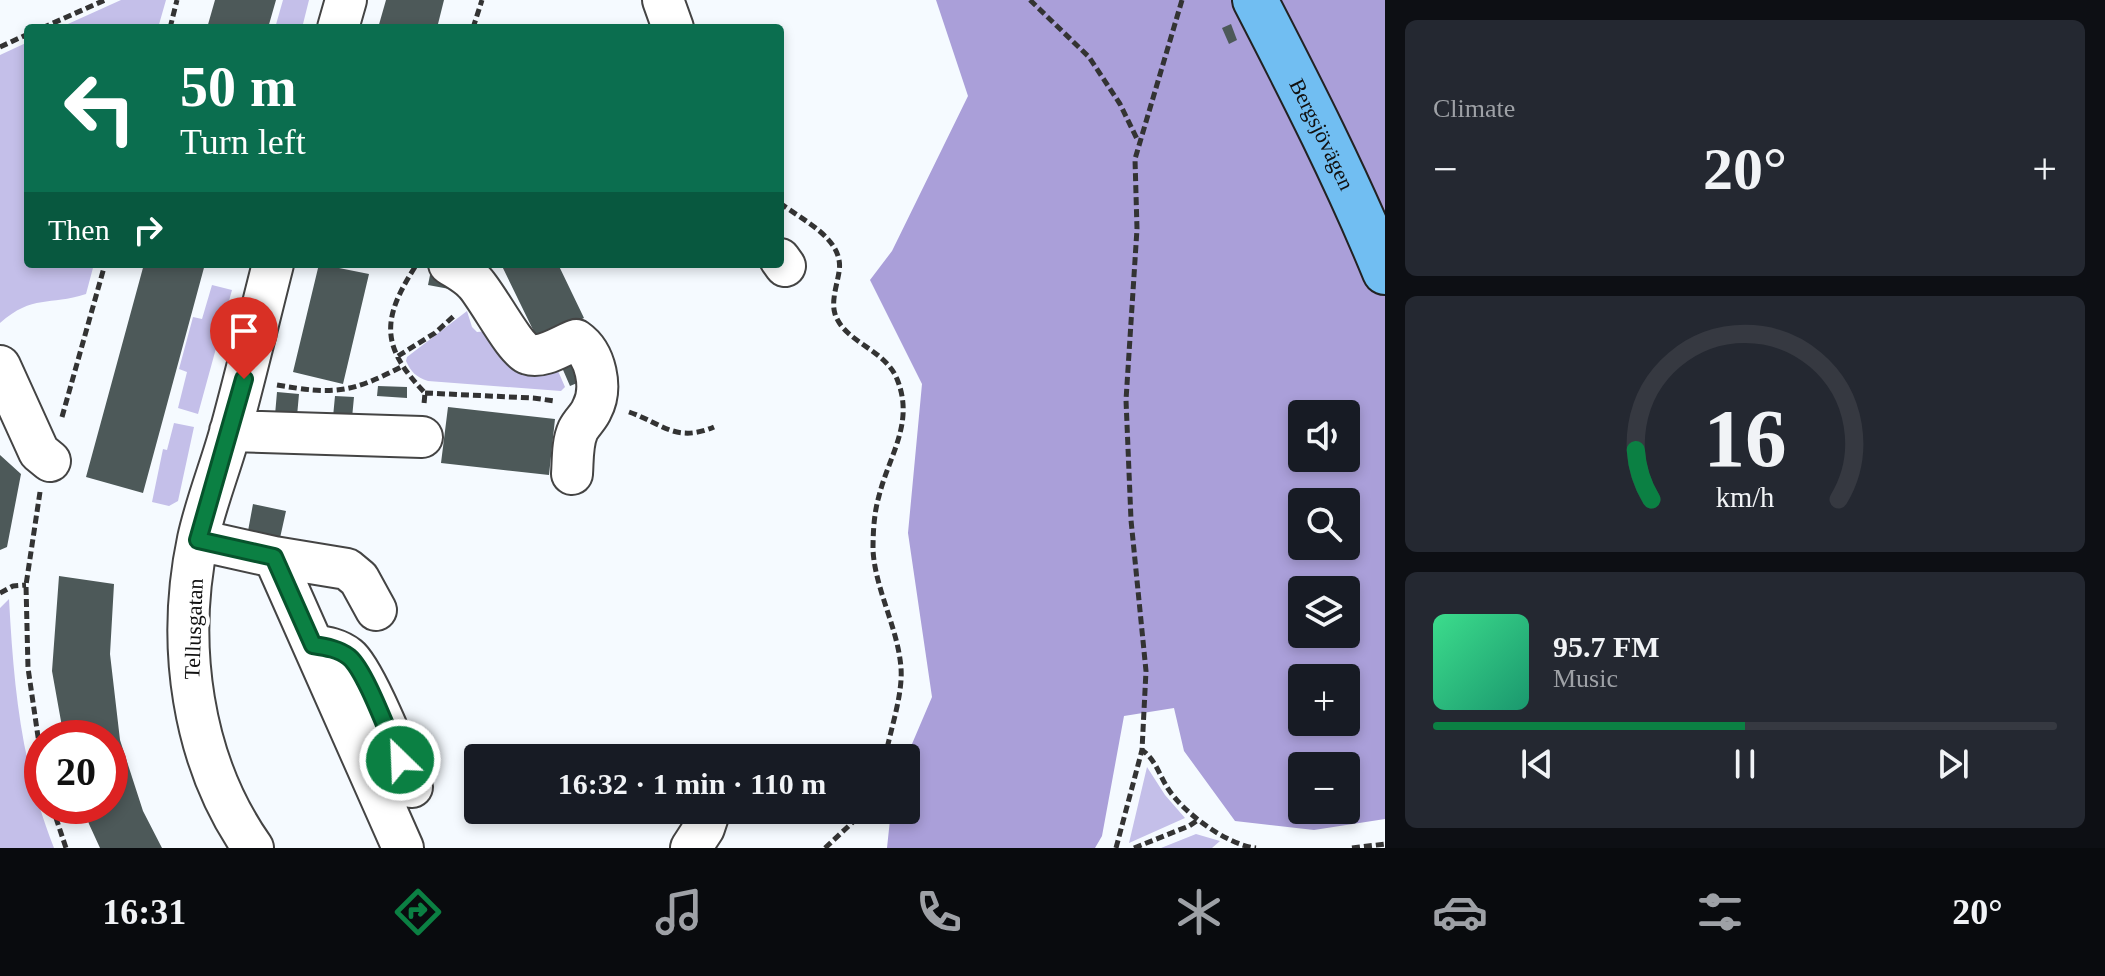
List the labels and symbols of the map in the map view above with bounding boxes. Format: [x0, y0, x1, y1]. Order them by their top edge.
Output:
street label: Bergsjövägen [1284, 74, 1359, 194]
pin [210, 297, 278, 379]
street label: Tellusgatan [179, 578, 208, 680]
position arrow [358, 718, 442, 802]
speed limit sign: 20 [24, 720, 128, 824]

